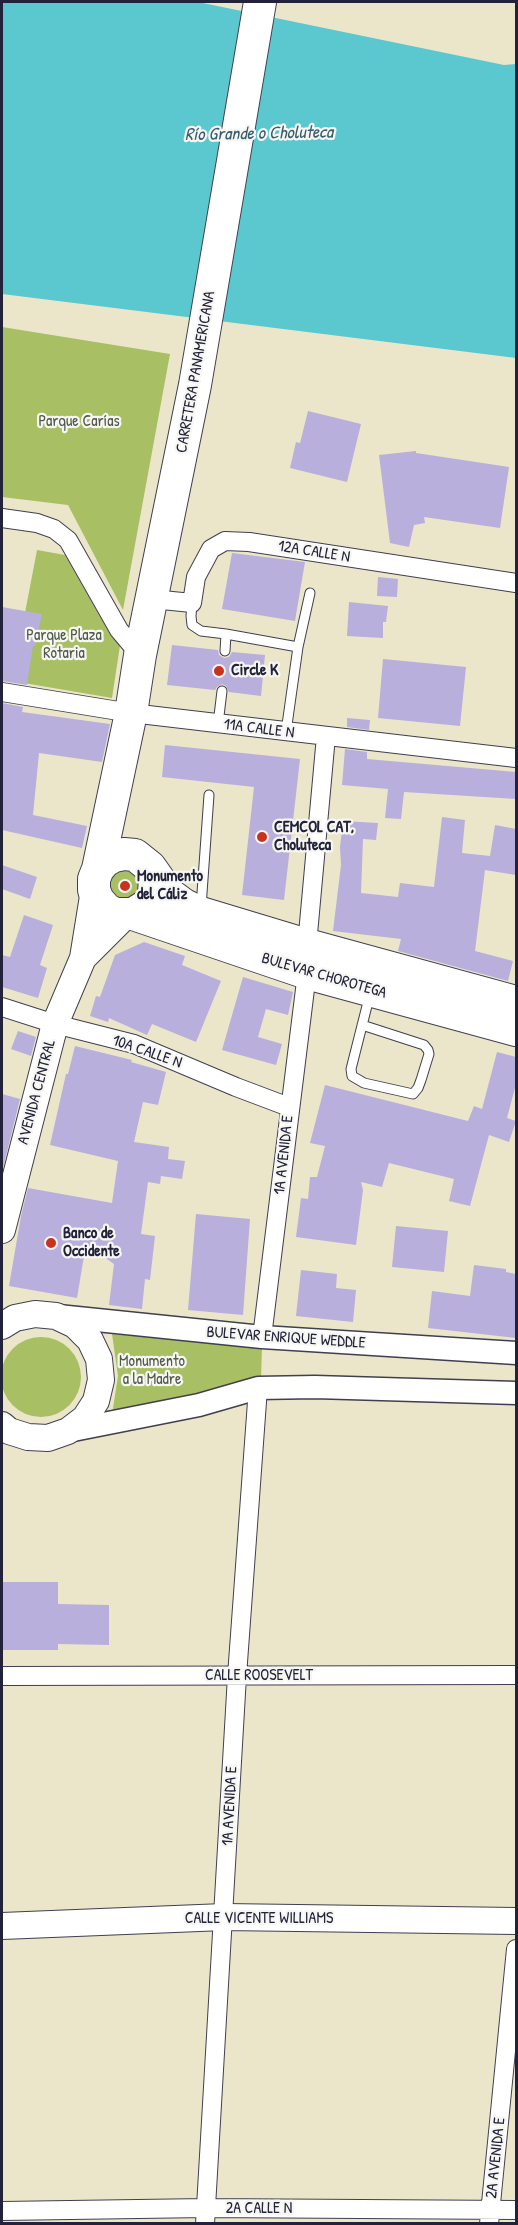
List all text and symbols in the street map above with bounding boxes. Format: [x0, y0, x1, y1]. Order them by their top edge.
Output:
water label: Río Grande o Choluteca [185, 122, 333, 146]
street label: CARRETERA PANAMERICANA [172, 290, 220, 454]
park label: Parque Carías [38, 412, 120, 432]
street label: 12A CALLE N [277, 537, 351, 567]
park label: Parque Plaza Rotaria [26, 626, 102, 664]
place label: Circle K [231, 661, 278, 681]
marker: Circle K [212, 664, 226, 678]
street label: 11A CALLE N [223, 715, 295, 743]
place label: CEMCOL CAT, Choluteca [274, 818, 354, 856]
marker: CEMCOL CAT, Choluteca [255, 830, 269, 844]
place label: Monumento del Cáliz [137, 867, 203, 905]
marker: Monumento del Cáliz [118, 879, 132, 893]
street label: BULEVAR CHOROTEGA [259, 949, 389, 1003]
street label: 10A CALLE N [110, 1031, 184, 1073]
street label: AVENIDA CENTRAL [14, 1037, 60, 1147]
street label: 1A AVENIDA E [270, 1114, 298, 1196]
place label: Banco de Occidente [63, 1224, 120, 1262]
marker: Banco de Occidente [44, 1236, 58, 1250]
street label: BULEVAR ENRIQUE WEDDLE [206, 1323, 366, 1353]
park label: Monumento a la Madre [119, 1352, 185, 1390]
street label: CALLE ROOSEVELT [205, 1666, 313, 1686]
street label: 1A AVENIDA E [218, 1766, 242, 1846]
street label: CALLE VICENTE WILLIAMS [185, 1909, 333, 1929]
street label: 2A AVENIDA E [482, 2117, 510, 2199]
street label: 2A CALLE N [226, 2199, 292, 2219]

